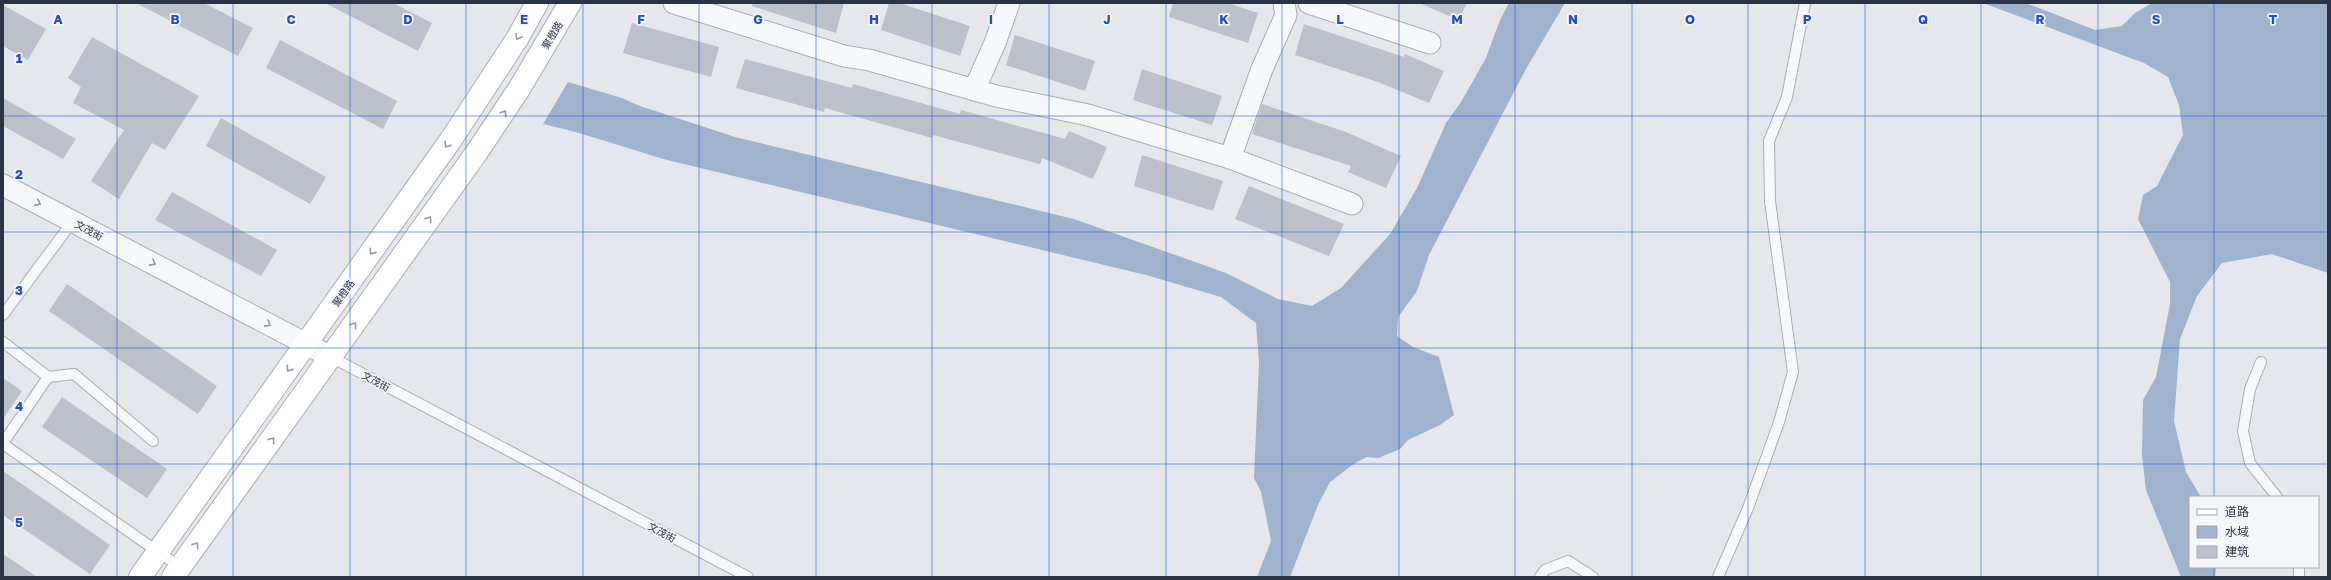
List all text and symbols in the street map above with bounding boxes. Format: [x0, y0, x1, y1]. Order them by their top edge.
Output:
text: A [53, 11, 63, 27]
text: B [170, 11, 180, 27]
text: C [286, 11, 296, 27]
text: D [403, 11, 413, 27]
text: E [520, 11, 528, 27]
text: F [637, 11, 645, 27]
text: G [753, 11, 763, 27]
text: H [869, 11, 879, 27]
text: I [989, 11, 993, 27]
text: J [1103, 11, 1111, 27]
text: K [1219, 11, 1229, 27]
text: L [1336, 11, 1344, 27]
text: M [1451, 11, 1463, 27]
text: N [1568, 11, 1578, 27]
text: O [1685, 11, 1695, 27]
text: P [1803, 11, 1812, 27]
text: Q [1918, 11, 1928, 27]
text: R [2035, 11, 2045, 27]
text: S [2152, 11, 2161, 27]
text: T [2269, 11, 2278, 27]
street label: 聚橙路 [539, 19, 565, 51]
one-way arrow [516, 33, 523, 40]
text: 1 [16, 50, 23, 66]
one-way arrow [499, 110, 506, 117]
one-way arrow [445, 141, 452, 148]
text: 2 [15, 166, 23, 182]
one-way arrow [33, 198, 41, 206]
one-way arrow [424, 217, 431, 224]
street label: 文茂街 [73, 218, 105, 242]
one-way arrow [369, 248, 377, 255]
one-way arrow [149, 259, 156, 266]
street label: 聚橙路 [329, 277, 357, 309]
text: 3 [15, 282, 23, 298]
one-way arrow [264, 319, 271, 327]
one-way arrow [349, 322, 356, 329]
one-way arrow [287, 365, 294, 372]
street label: 文茂街 [360, 369, 392, 393]
text: 4 [15, 398, 23, 414]
one-way arrow [267, 437, 274, 444]
legend [2189, 496, 2319, 568]
text: 道路 [2225, 504, 2249, 519]
text: 5 [15, 514, 23, 530]
street label: 文茂街 [646, 520, 678, 544]
text: 水域 [2225, 524, 2249, 539]
one-way arrow [191, 543, 198, 550]
text: 建筑 [2225, 544, 2249, 559]

